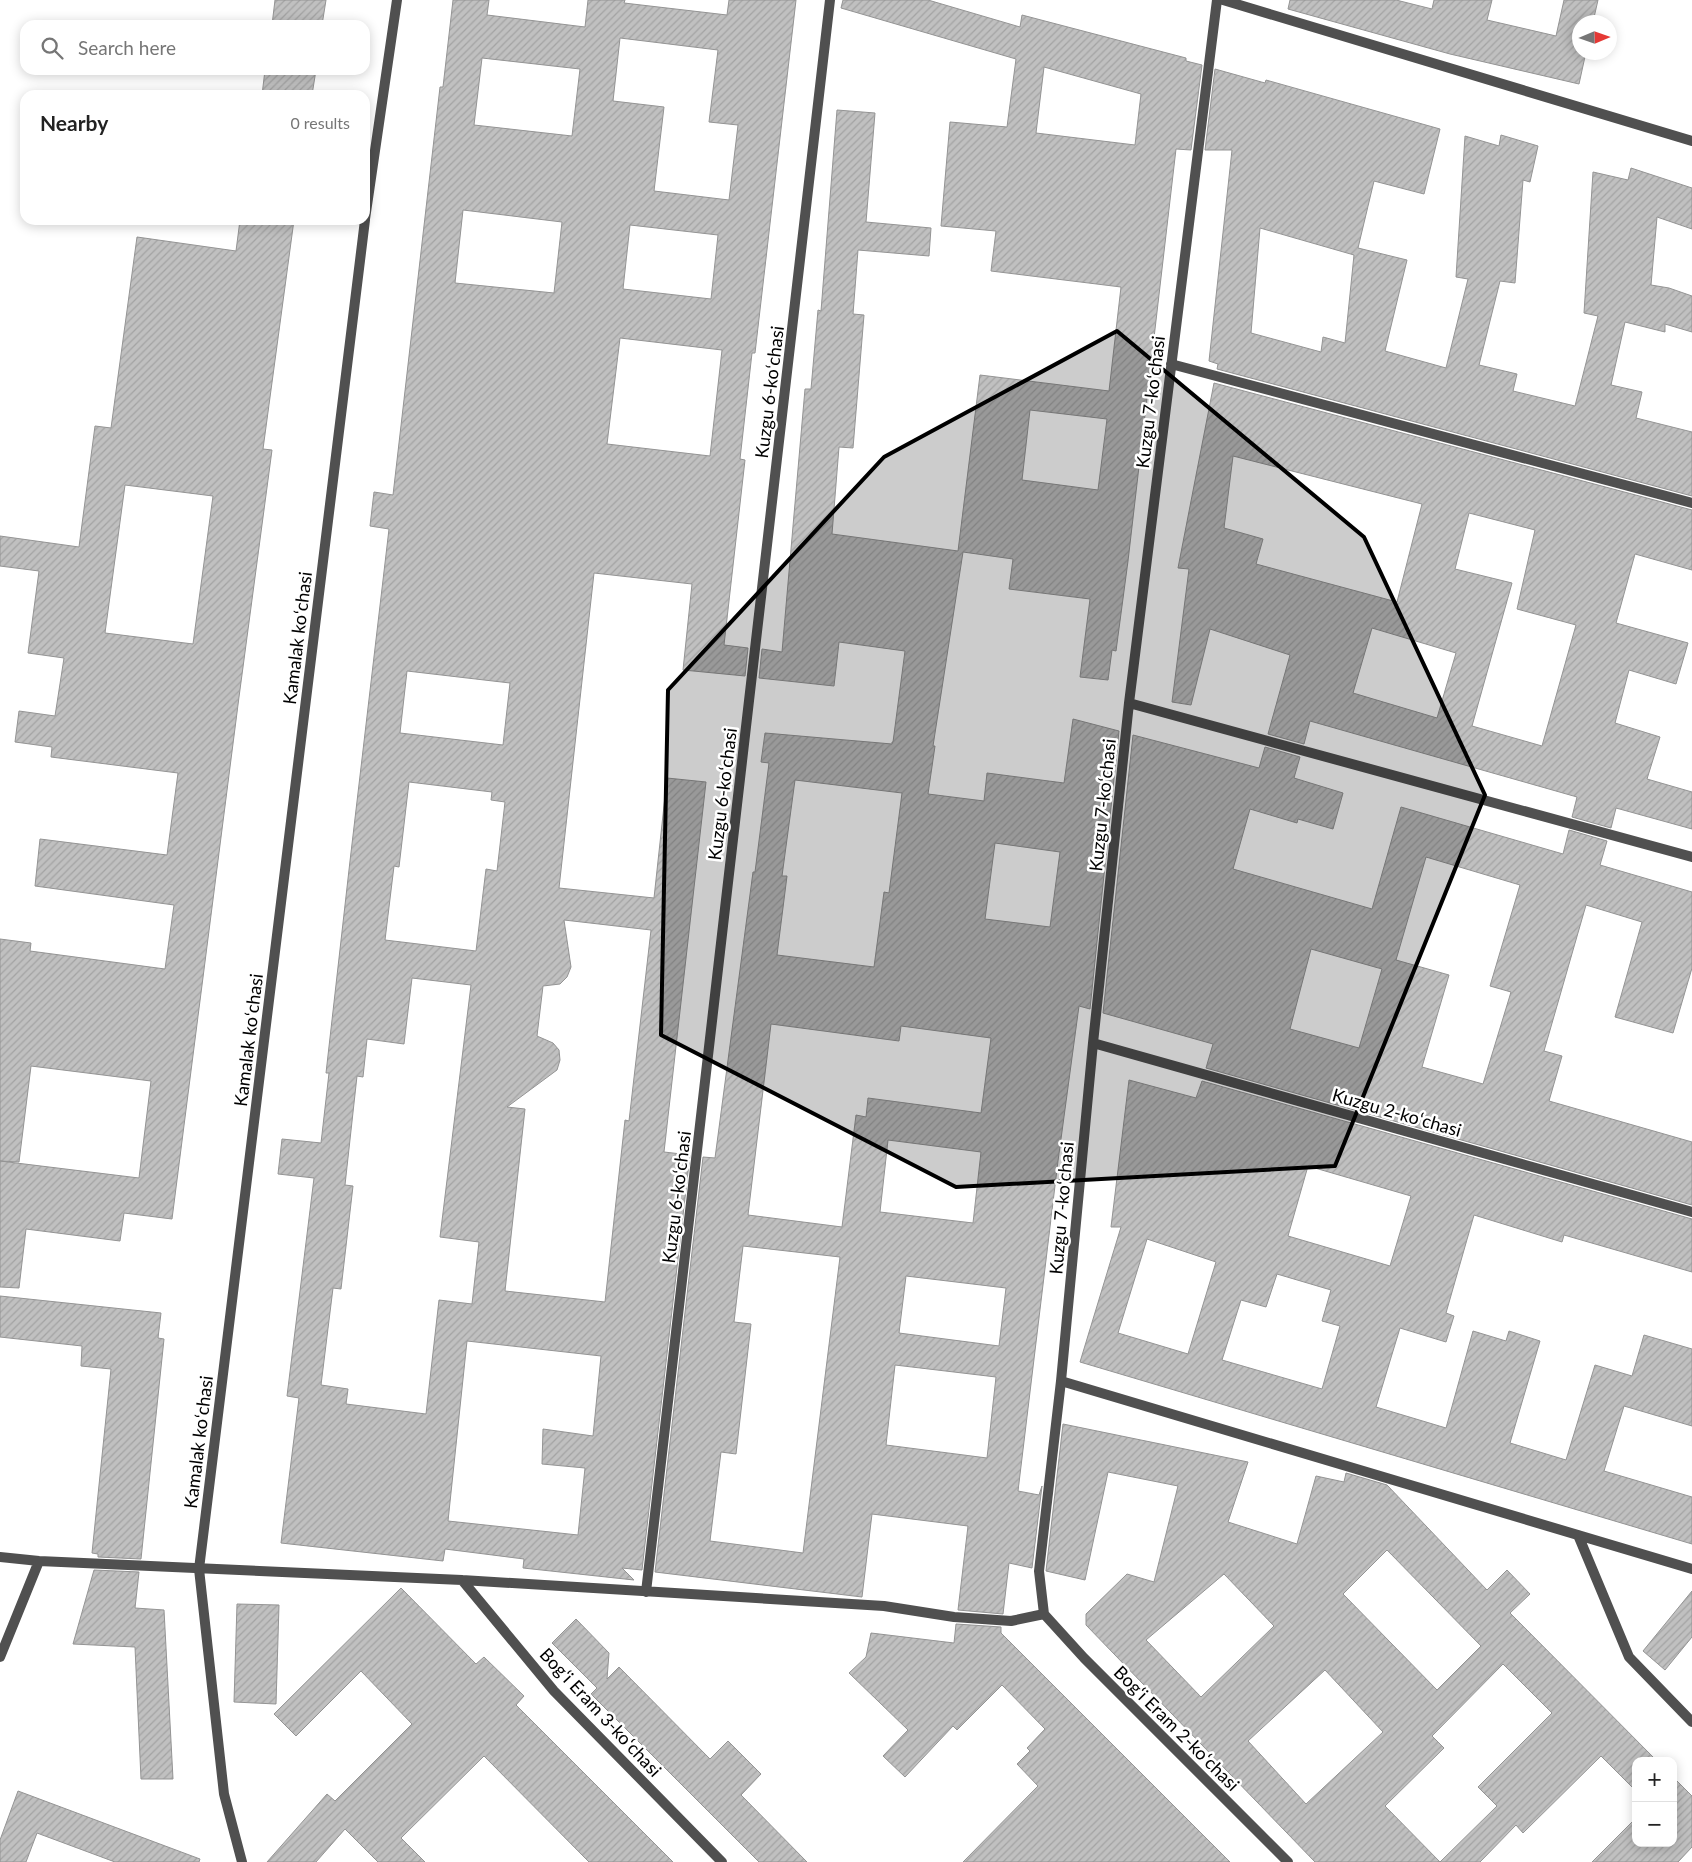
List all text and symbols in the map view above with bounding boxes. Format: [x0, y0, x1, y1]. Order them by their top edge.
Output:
north arrow [1572, 15, 1617, 60]
search box [20, 20, 370, 75]
icon: search [38, 34, 66, 62]
text: Search here [78, 36, 176, 59]
text: Nearby [40, 110, 108, 135]
text: 0 results [290, 113, 350, 132]
street label: Kuzgu 6-koʻchasi [750, 325, 788, 459]
street label: Kuzgu 7-koʻchasi [1131, 335, 1169, 469]
street label: Kamalak koʻchasi [278, 570, 316, 706]
street label: Kuzgu 6-koʻchasi [703, 727, 741, 861]
street label: Kuzgu 7-koʻchasi [1084, 738, 1120, 872]
street label: Kamalak koʻchasi [229, 972, 267, 1108]
street label: Kuzgu 2-koʻchasi [1330, 1083, 1464, 1141]
street label: Kuzgu 6-koʻchasi [657, 1130, 695, 1264]
street label: Kuzgu 7-koʻchasi [1044, 1141, 1078, 1275]
street label: Kamalak koʻchasi [179, 1374, 217, 1510]
street label: Bogʻi Eram 3-koʻchasi [536, 1643, 666, 1781]
street label: Bogʻi Eram 2-koʻchasi [1110, 1661, 1244, 1795]
map controls [1632, 1757, 1677, 1847]
button: + [1632, 1757, 1677, 1802]
button: − [1632, 1802, 1677, 1847]

